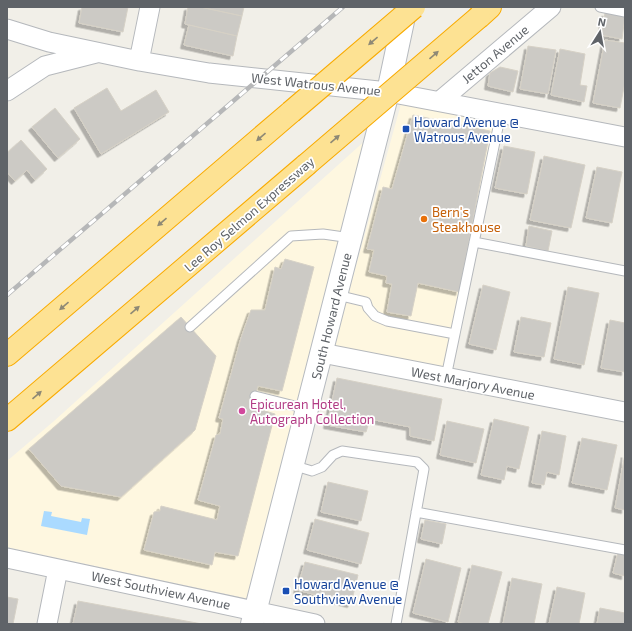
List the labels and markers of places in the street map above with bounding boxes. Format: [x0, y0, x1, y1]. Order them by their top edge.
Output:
place label: Howard Avenue @ Watrous Avenue [414, 114, 519, 145]
marker: Howard Avenue @ Watrous Avenue [401, 124, 411, 134]
place label: Bern's Steakhouse [432, 204, 501, 235]
marker: Bern's Steakhouse [419, 214, 429, 224]
place label: Epicurean Hotel, Autograph Collection [250, 396, 374, 427]
marker: Epicurean Hotel, Autograph Collection [237, 406, 247, 416]
place label: Howard Avenue @ Southview Avenue [294, 576, 402, 607]
marker: Howard Avenue @ Southview Avenue [281, 586, 291, 596]

